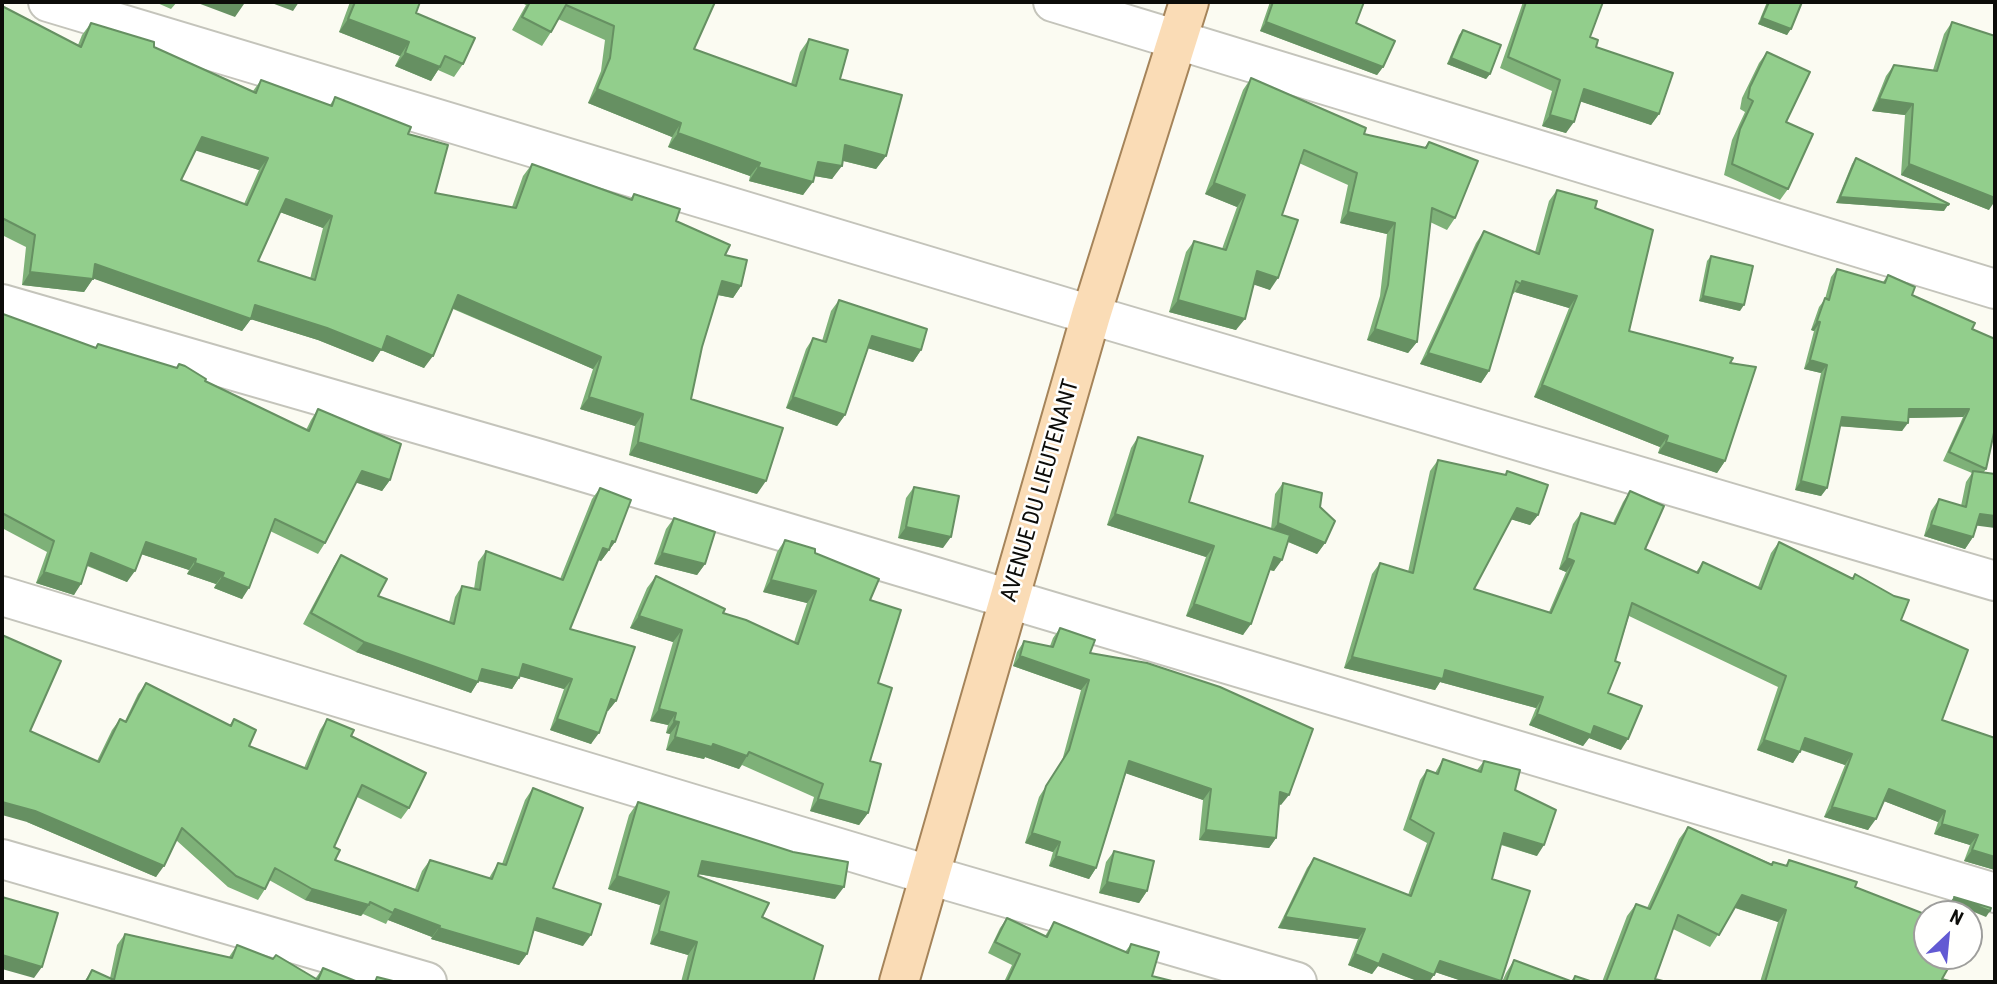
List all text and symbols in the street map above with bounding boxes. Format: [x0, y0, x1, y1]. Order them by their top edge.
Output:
street label: AVENUE DU LIEUTENANT [996, 377, 1086, 605]
north arrow [1913, 900, 1983, 970]
text: N [1946, 905, 1967, 930]

